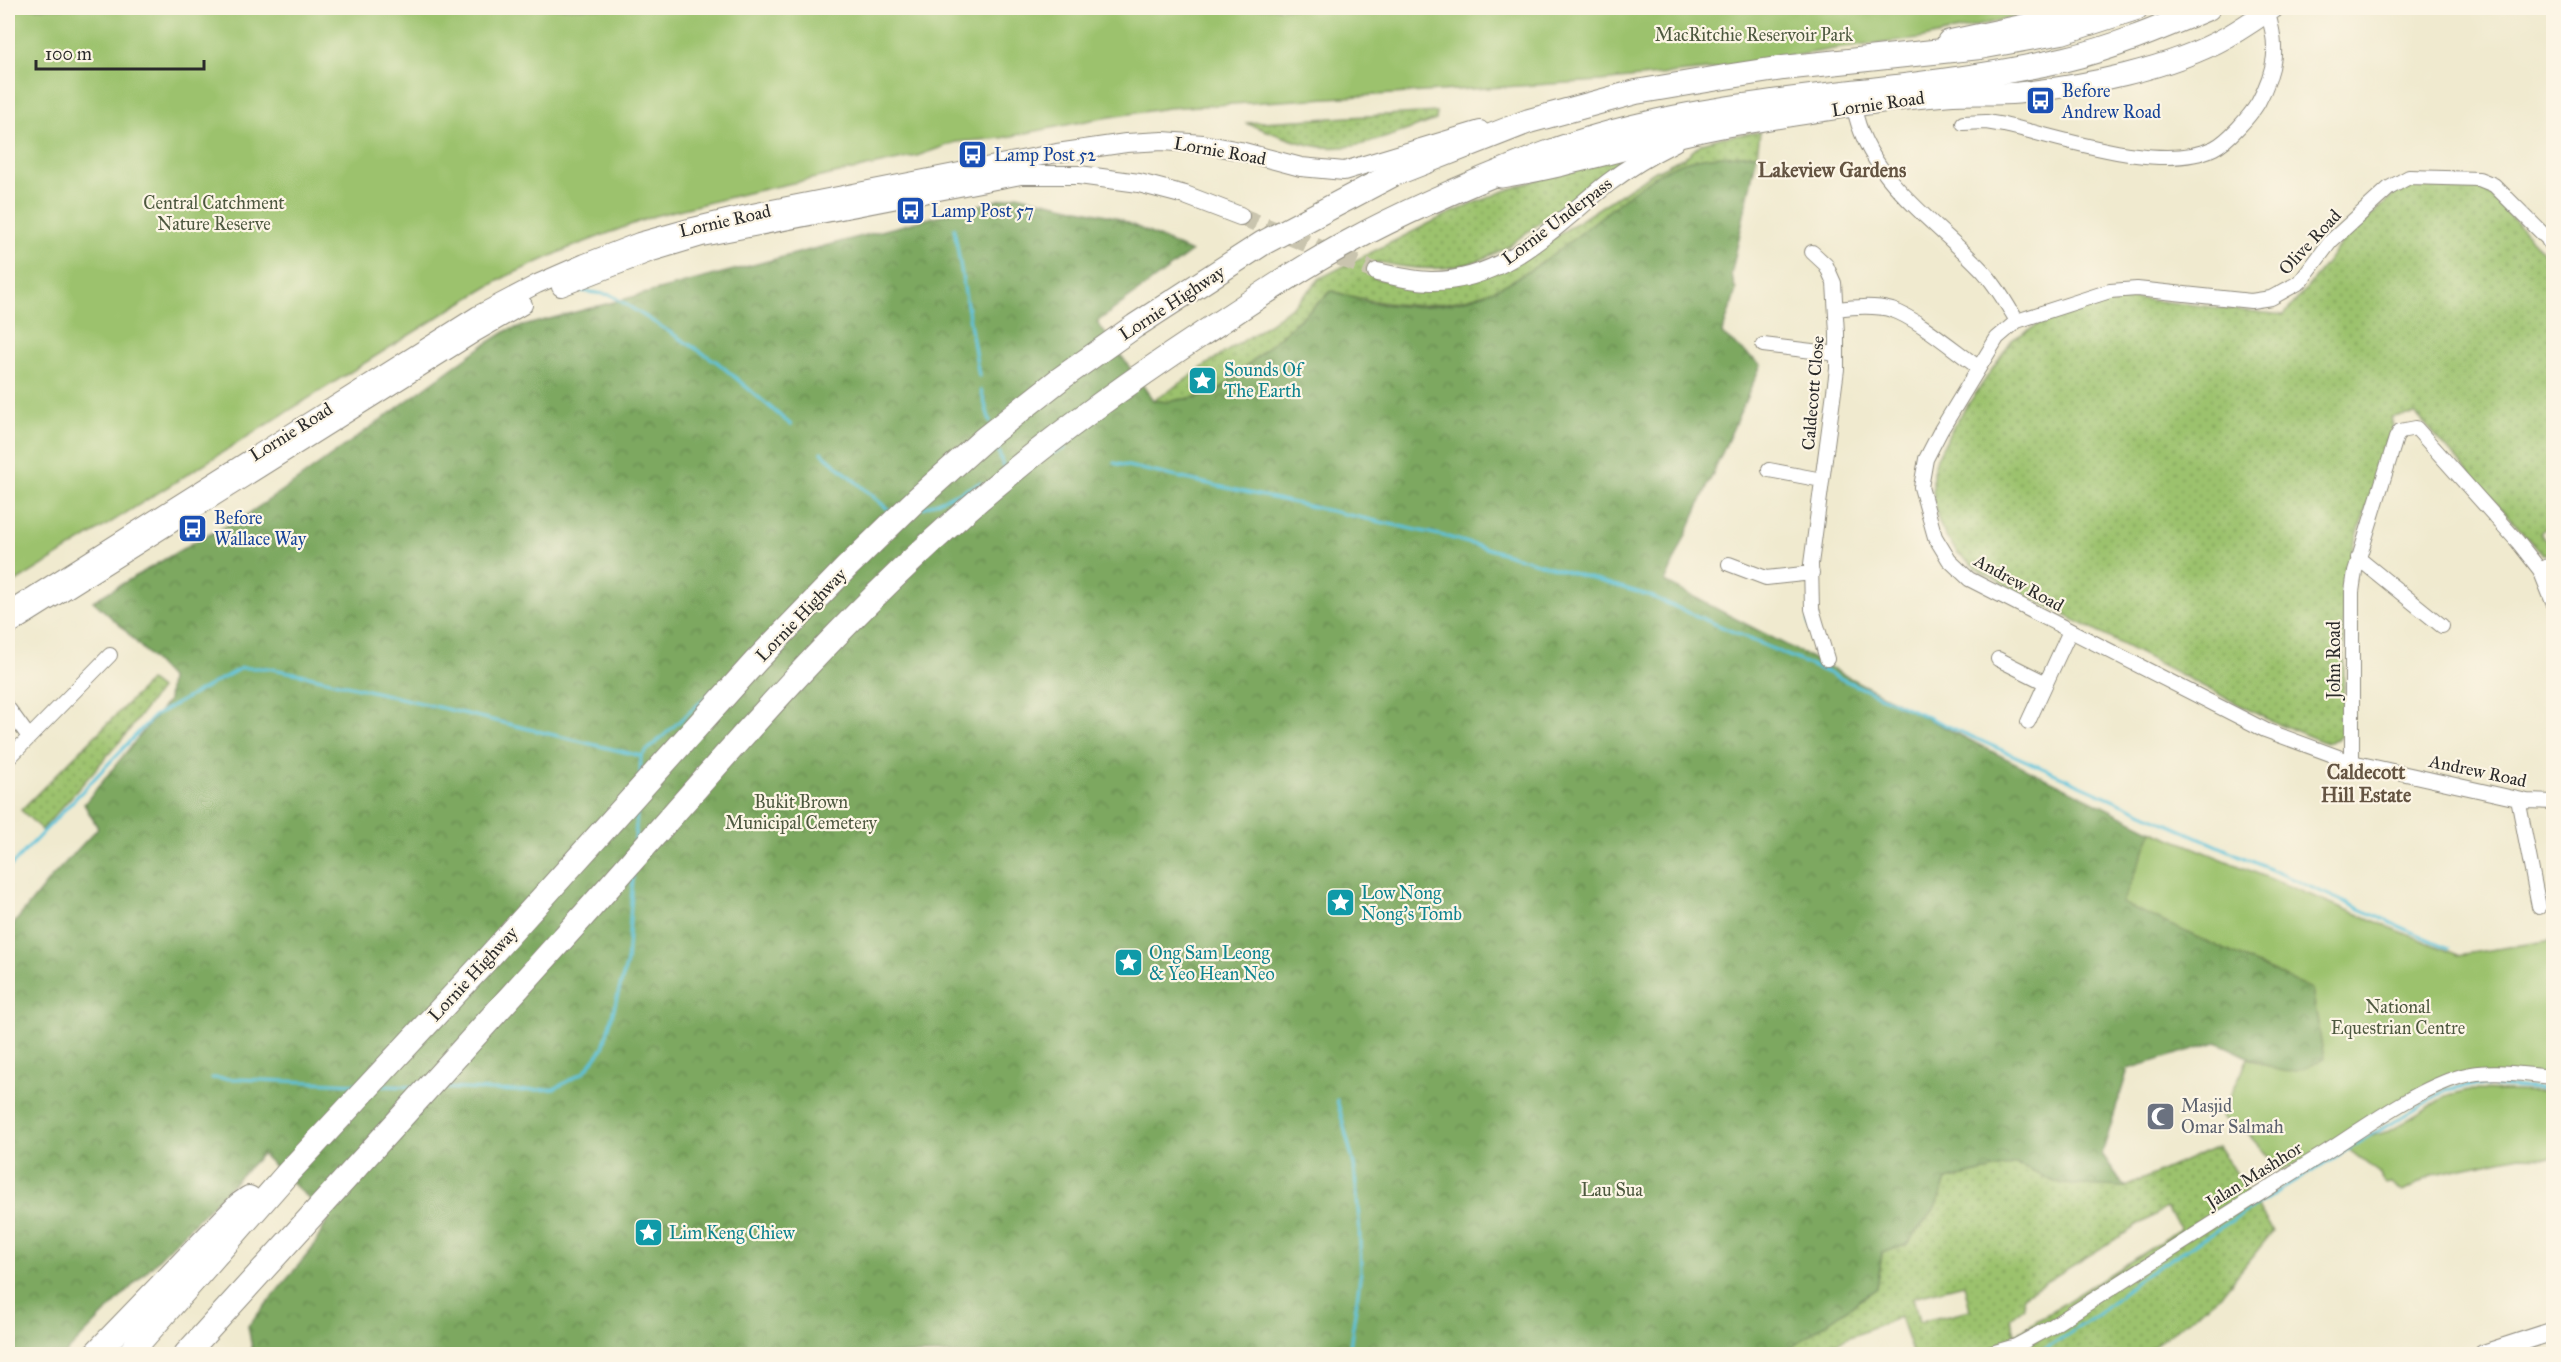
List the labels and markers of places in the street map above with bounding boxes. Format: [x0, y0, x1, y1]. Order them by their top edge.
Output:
place label: Before Andrew Road [2061, 80, 2161, 123]
bus stop icon: Before Andrew Road [2025, 85, 2057, 117]
bus stop icon: Lamp Post 52 [957, 139, 989, 171]
place label: Lamp Post 52 [994, 144, 1096, 166]
bus stop icon: Lamp Post 57 [894, 195, 926, 227]
place label: Lamp Post 57 [931, 200, 1034, 222]
place label: Sounds Of The Earth [1224, 359, 1305, 402]
place icon: Sounds Of The Earth [1187, 364, 1219, 396]
place label: Before Wallace Way [214, 507, 307, 550]
bus stop icon: Before Wallace Way [177, 512, 209, 544]
place label: Low Nong Nong's Tomb [1361, 882, 1462, 926]
place icon: Low Nong Nong's Tomb [1324, 887, 1356, 919]
place label: Ong Sam Leong & Yeo Hean Neo [1149, 942, 1275, 985]
place icon: Ong Sam Leong & Yeo Hean Neo [1112, 947, 1144, 979]
place label: Masjid Omar Salmah [2181, 1095, 2284, 1138]
mosque icon: Masjid Omar Salmah [2144, 1100, 2176, 1132]
place icon: Lim Keng Chiew [632, 1217, 664, 1249]
place label: Lim Keng Chiew [669, 1222, 795, 1245]

